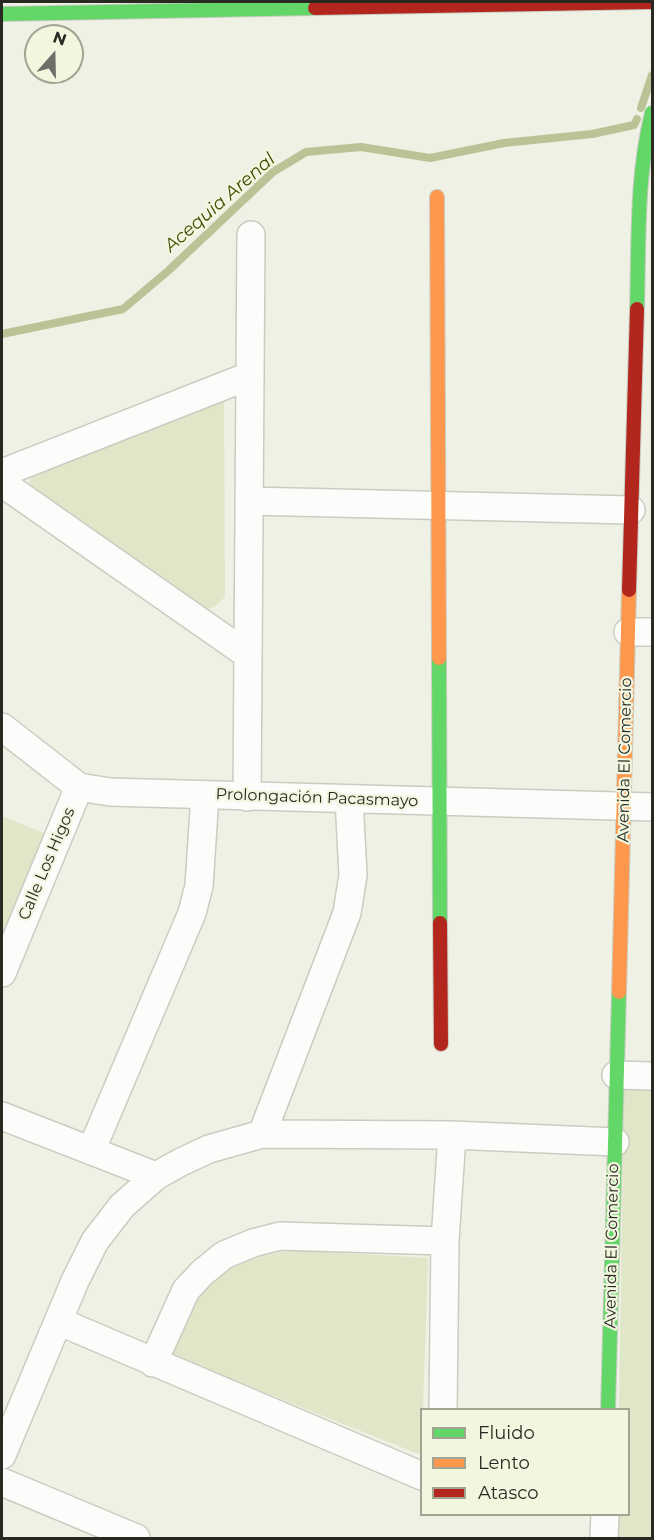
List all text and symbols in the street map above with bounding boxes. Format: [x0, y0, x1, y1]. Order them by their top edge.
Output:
north arrow [24, 24, 84, 84]
text: N [50, 27, 69, 50]
water label: Acequia Arenal [160, 149, 280, 257]
street label: Avenida El Comercio [614, 677, 636, 843]
street label: Prolongación Pacasmayo [215, 785, 419, 811]
street label: Calle Los Higos [15, 805, 79, 923]
street label: Avenida El Comercio [601, 1163, 623, 1329]
legend [420, 1408, 630, 1516]
text: Fluido [478, 1422, 535, 1444]
text: Lento [478, 1452, 530, 1474]
text: Atasco [478, 1482, 538, 1504]

